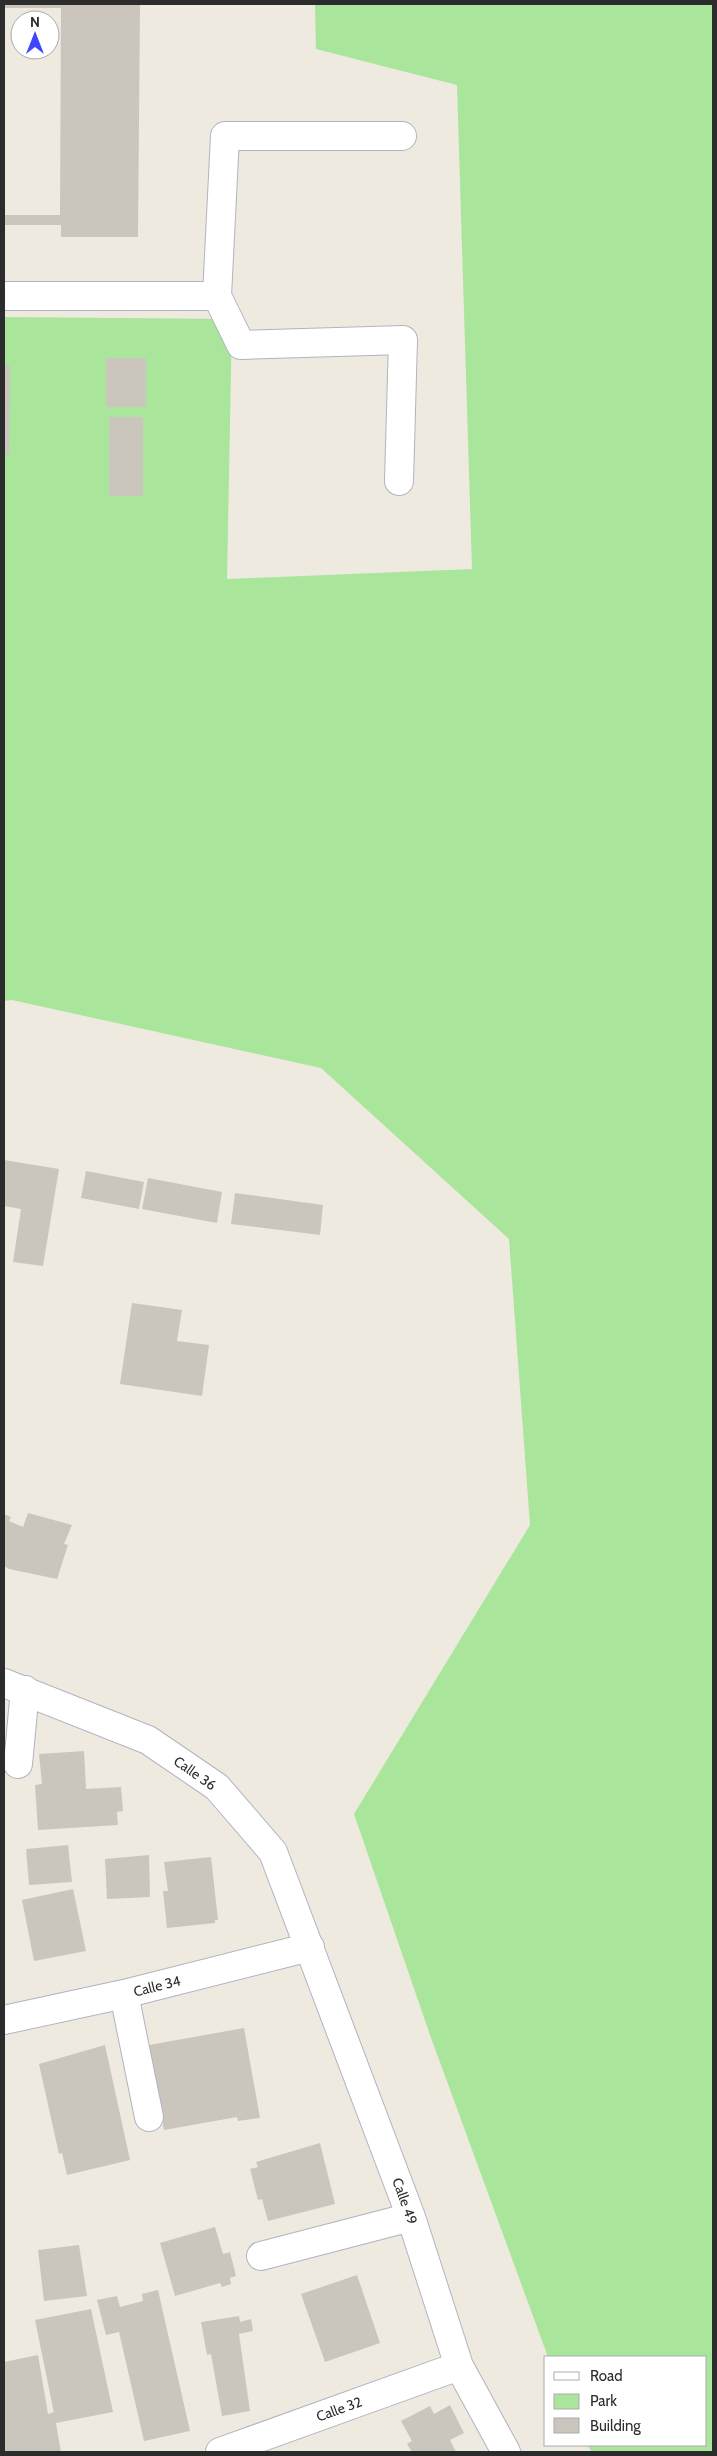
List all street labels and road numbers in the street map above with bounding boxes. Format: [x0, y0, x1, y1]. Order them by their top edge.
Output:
street label: Calle 36 [170, 1752, 220, 1794]
street label: Calle 34 [132, 1971, 182, 2001]
street label: Calle 49 [388, 2175, 422, 2227]
street label: Calle 32 [314, 2392, 364, 2426]

